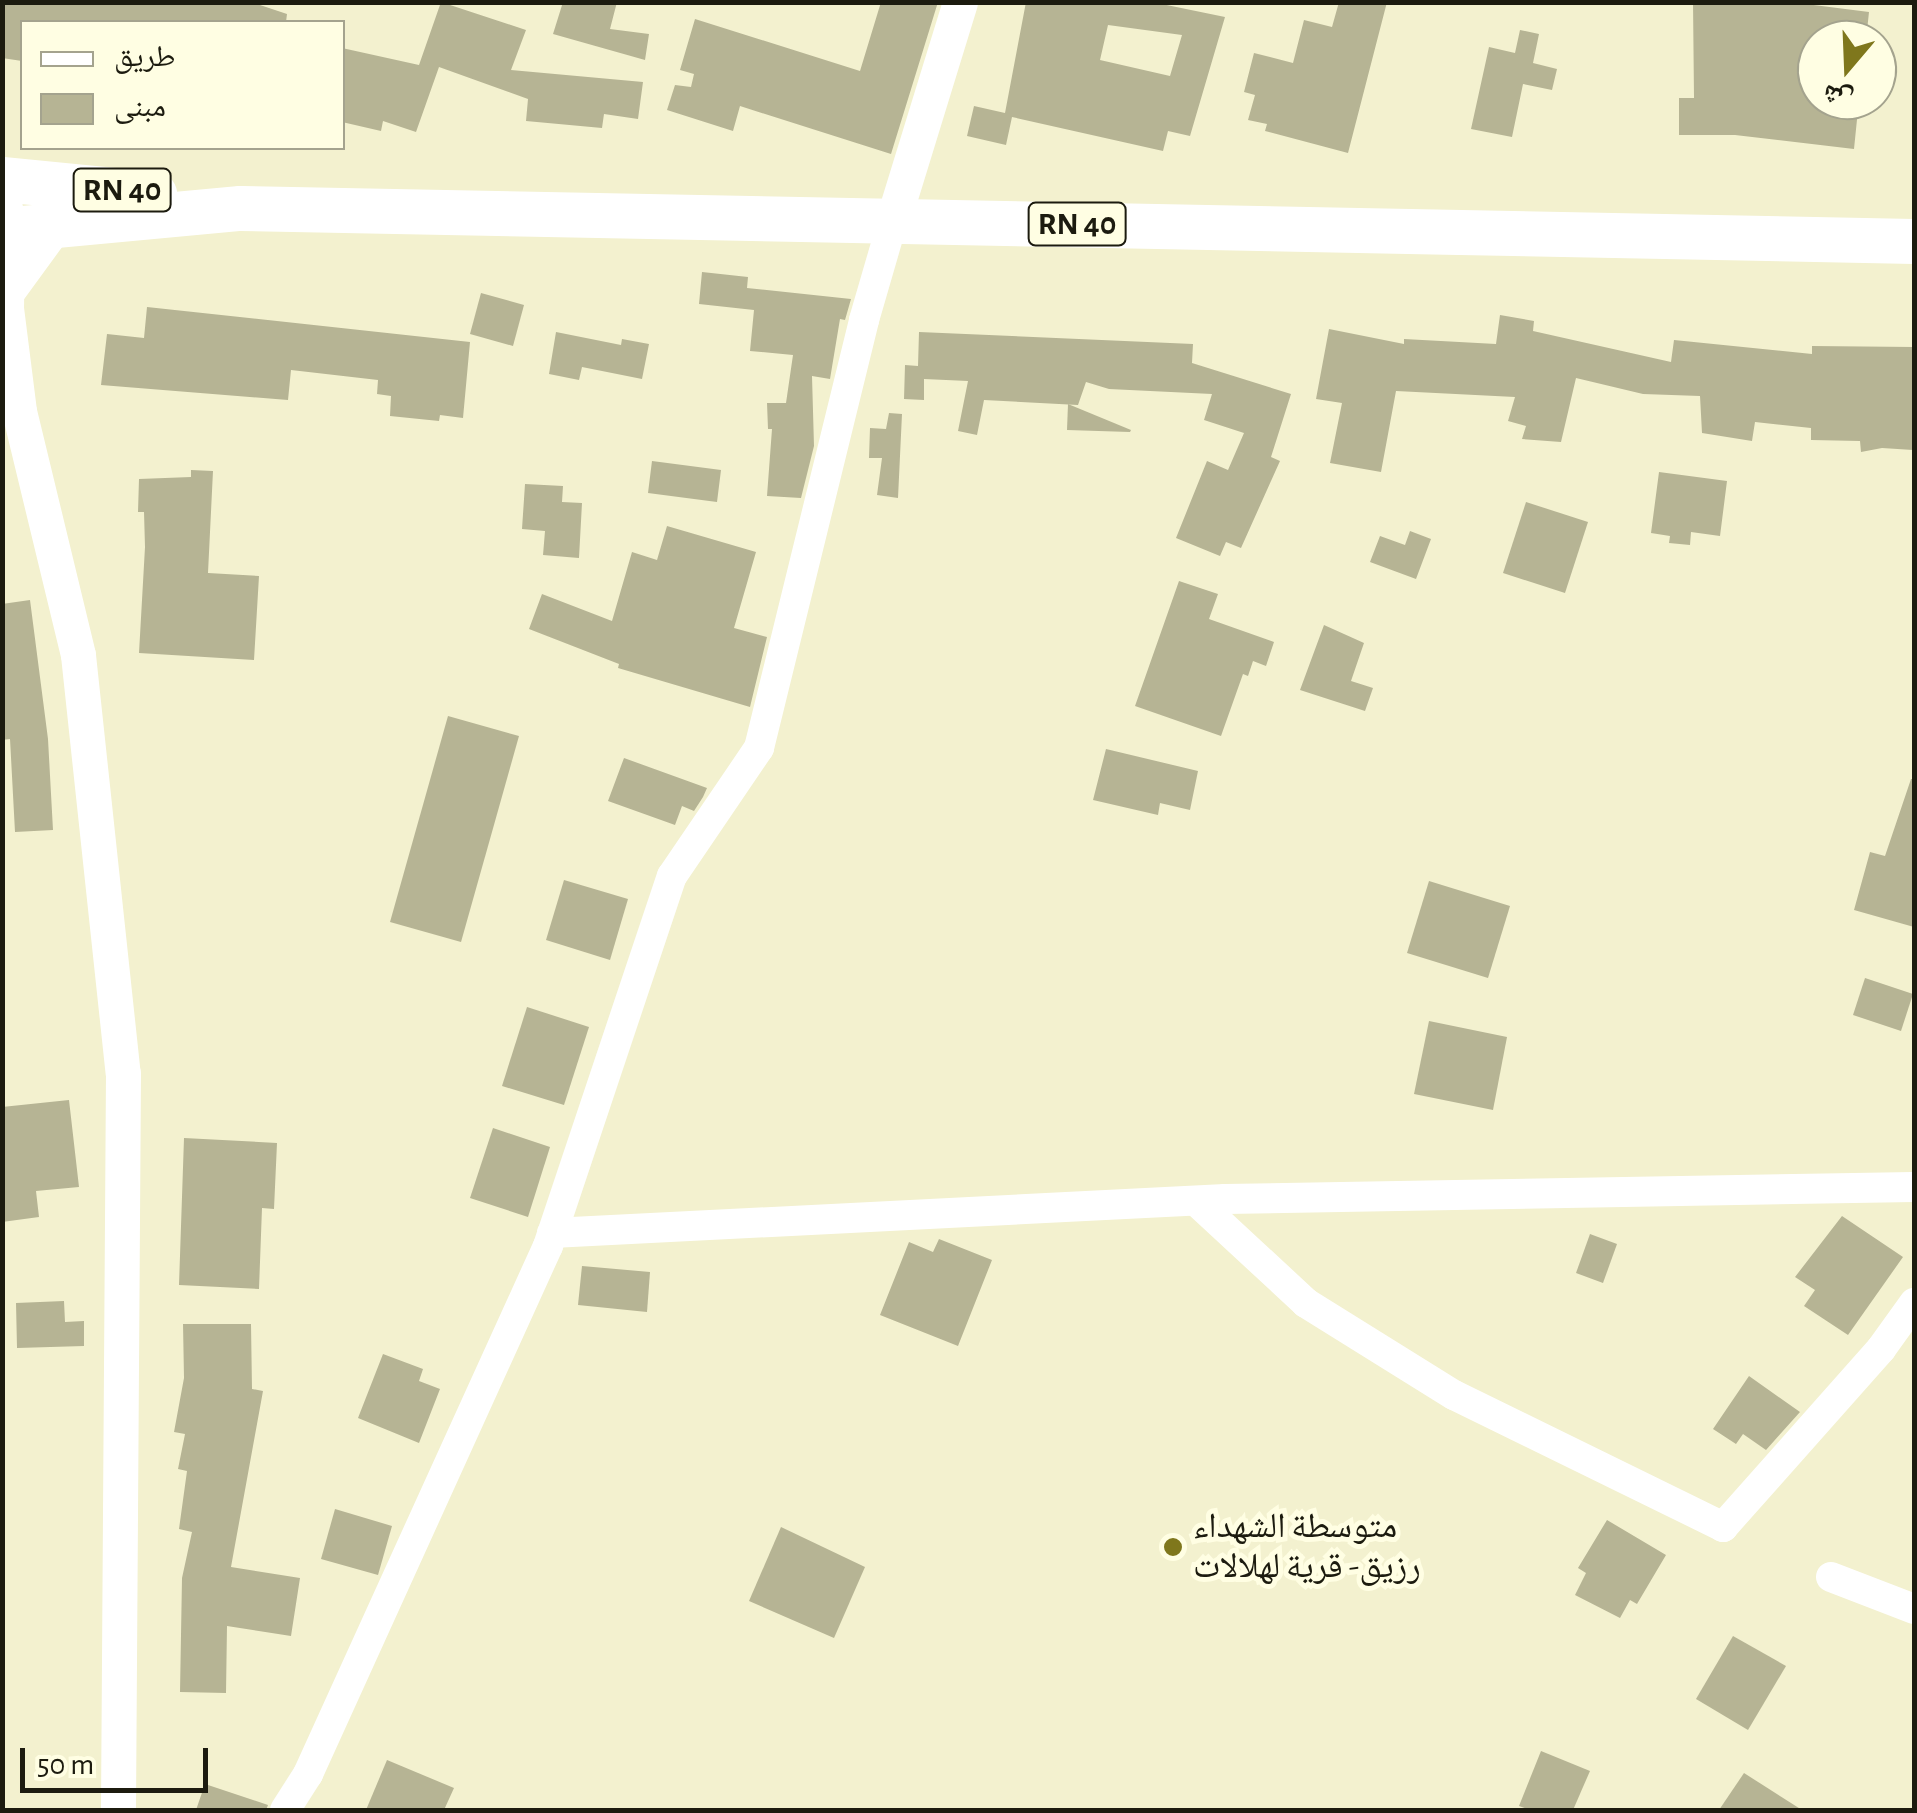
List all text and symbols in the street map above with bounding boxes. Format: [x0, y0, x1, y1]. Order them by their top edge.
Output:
legend [20, 20, 345, 150]
north arrow [1797, 20, 1897, 120]
text: طريق [114, 42, 175, 72]
text: ش [1819, 78, 1856, 115]
text: مبنى [114, 92, 166, 122]
road number: RN 40 [72, 163, 172, 217]
road number: RN 40 [1027, 197, 1127, 251]
place label: متوسطة الشهداء رزيق- قرية لهلالات [1193, 1506, 1421, 1588]
marker: متوسطة الشهداء رزيق- قرية لهلالات [1162, 1536, 1184, 1558]
scale bar [25, 1728, 212, 1790]
text: 50 m [37, 1750, 94, 1780]

